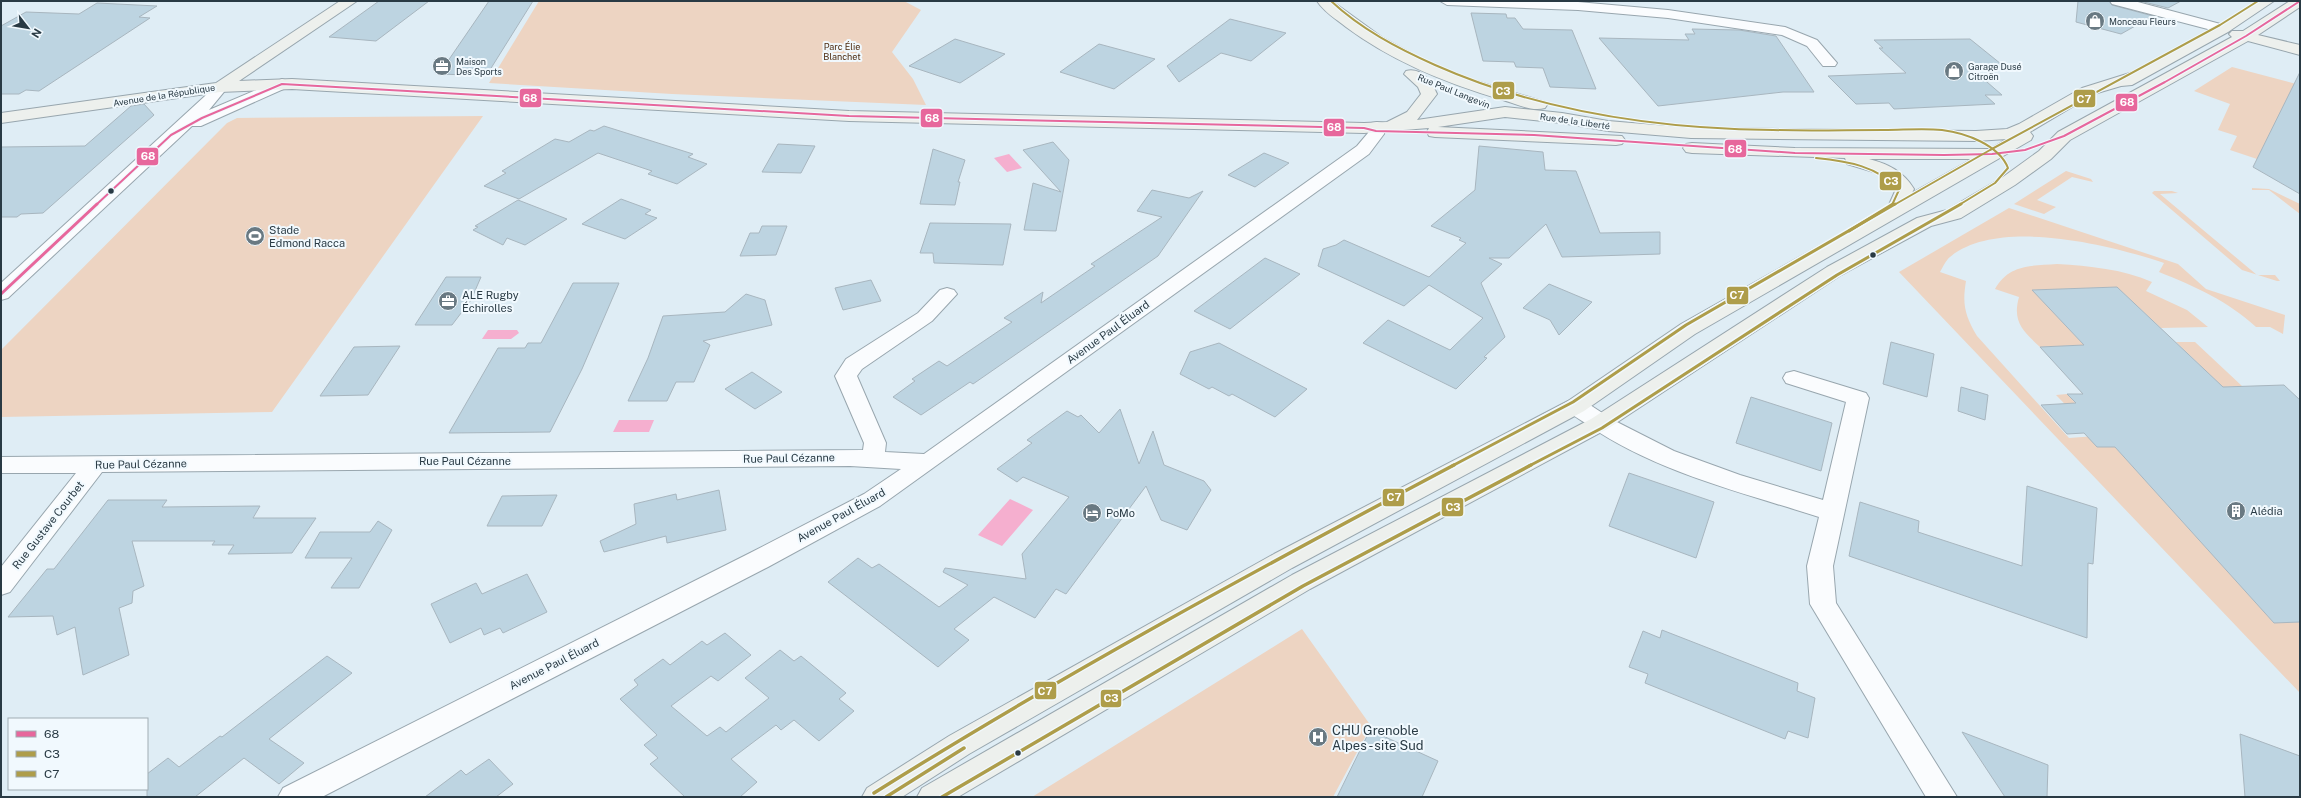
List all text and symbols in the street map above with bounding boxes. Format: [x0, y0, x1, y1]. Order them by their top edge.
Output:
north arrow [8, 8, 48, 48]
shop icon: Monceau Fleurs [2084, 10, 2106, 32]
place label: Monceau Fleurs [2109, 16, 2176, 27]
text: N [29, 26, 44, 40]
park label: Parc Élie Blanchet [823, 41, 861, 62]
office icon: Maison Des Sports [431, 55, 453, 77]
place label: Maison Des Sports [456, 56, 502, 77]
shop icon: Garage Dusé Citroën [1943, 60, 1965, 82]
place label: Garage Dusé Citroën [1968, 61, 2022, 82]
street label: Rue Paul Langevin [1416, 71, 1492, 111]
line badge: C3 [1492, 81, 1515, 100]
street label: Avenue de la République [112, 82, 216, 108]
text: C3 [1495, 85, 1511, 97]
line badge: 68 [519, 88, 542, 108]
line badge: C7 [2073, 89, 2096, 108]
text: 68 [523, 92, 537, 104]
text: C7 [2077, 93, 2091, 105]
line badge: 68 [2115, 93, 2138, 112]
text: 68 [2120, 96, 2134, 108]
line badge: 68 [920, 108, 943, 128]
street label: Rue de la Liberté [1539, 111, 1611, 131]
text: 68 [925, 112, 939, 124]
line badge: 68 [1323, 118, 1345, 137]
text: 68 [1327, 121, 1341, 133]
line badge: 68 [1724, 139, 1747, 158]
text: 68 [1728, 143, 1742, 155]
line badge: 68 [136, 147, 159, 166]
text: 68 [141, 150, 155, 162]
line badge: C3 [1879, 171, 1902, 191]
text: C3 [1883, 175, 1899, 187]
unlabelled marker [106, 186, 116, 196]
place label: Stade Edmond Racca [269, 224, 345, 249]
sports icon: Stade Edmond Racca [244, 225, 266, 247]
unlabelled marker [1868, 250, 1878, 260]
line badge: C7 [1726, 286, 1749, 305]
place label: ALE Rugby Échirolles [462, 289, 519, 314]
text: C7 [1730, 289, 1744, 301]
office icon: ALE Rugby Échirolles [437, 290, 459, 312]
street label: Avenue Paul Éluard [1064, 297, 1152, 366]
street label: Rue Paul Cézanne [743, 451, 835, 465]
street label: Rue Paul Cézanne [419, 455, 511, 467]
street label: Rue Paul Cézanne [95, 457, 187, 471]
street label: Rue Gustave Courbet [10, 479, 86, 571]
street label: Avenue Paul Éluard [794, 485, 887, 544]
line badge: C7 [1382, 488, 1405, 507]
text: C7 [1387, 491, 1401, 503]
line badge: C3 [1441, 497, 1464, 517]
building icon: Alédia [2225, 500, 2247, 522]
text: C3 [1445, 501, 1461, 513]
hotel icon: PoMo [1081, 502, 1103, 524]
place label: Alédia [2250, 505, 2283, 517]
place label: PoMo [1106, 507, 1135, 519]
street label: Avenue Paul Éluard [507, 635, 601, 692]
line badge: C7 [1034, 681, 1057, 700]
text: C7 [1038, 685, 1052, 697]
line badge: C3 [1100, 689, 1122, 708]
text: C3 [1103, 692, 1119, 704]
legend [8, 718, 148, 790]
place label: CHU Grenoble Alpes - site Sud [1332, 723, 1423, 753]
hospital icon: CHU Grenoble Alpes - site Sud [1307, 726, 1329, 748]
text: 68 [44, 727, 59, 741]
text: C3 [44, 747, 60, 761]
unlabelled marker [1013, 748, 1023, 758]
text: C7 [44, 767, 59, 781]

